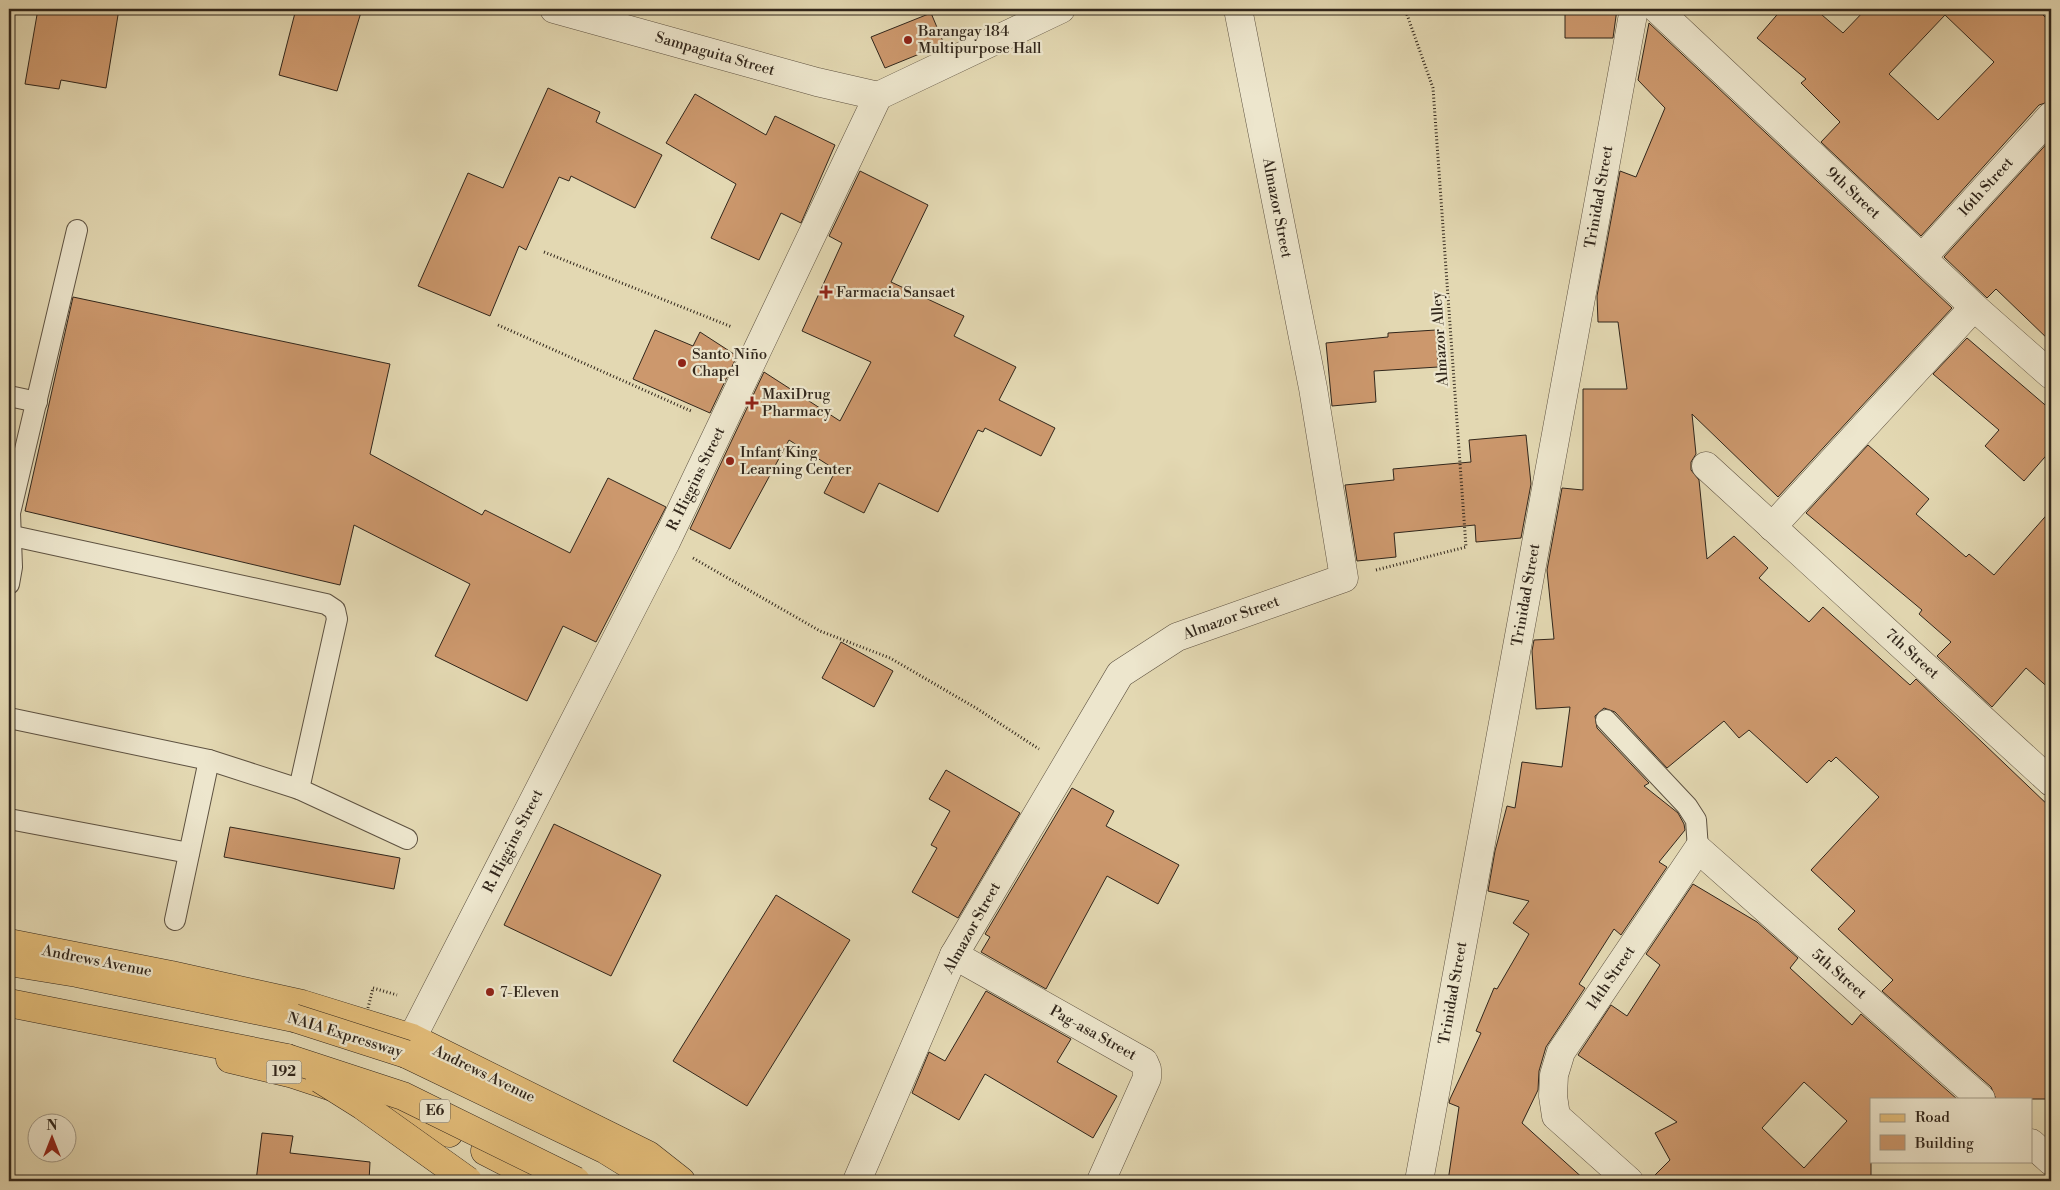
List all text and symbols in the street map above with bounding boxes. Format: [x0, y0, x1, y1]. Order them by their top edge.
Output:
place label: Barangay 184 Multipurpose Hall [917, 22, 1042, 58]
street label: Sampaguita Street [653, 28, 778, 80]
marker: Barangay 184 Multipurpose Hall [902, 34, 914, 46]
street label: Trinidad Street [1581, 143, 1618, 250]
street label: 16th Street [1954, 153, 2018, 221]
street label: Almazor Street [1258, 155, 1296, 260]
street label: 9th Street [1822, 163, 1885, 223]
place label: Farmacia Sansaet [836, 283, 956, 302]
marker: Farmacia Sansaet [820, 286, 832, 298]
street label: Almazor Alley [1427, 290, 1453, 388]
place label: Santo Niño Chapel [692, 345, 767, 381]
marker: Santo Niño Chapel [676, 357, 688, 369]
place label: MaxiDrug Pharmacy [762, 385, 832, 421]
marker: MaxiDrug Pharmacy [746, 397, 758, 409]
street label: R. Higgins Street [663, 423, 730, 534]
place label: Infant King Learning Center [740, 443, 852, 479]
marker: Infant King Learning Center [724, 455, 736, 467]
street label: Trinidad Street [1508, 541, 1545, 648]
street label: Almazor Street [1179, 591, 1283, 645]
street label: 7th Street [1881, 625, 1943, 684]
street label: R. Higgins Street [479, 785, 548, 896]
street label: Almazor Street [939, 878, 1005, 978]
street label: Trinidad Street [1435, 939, 1472, 1046]
street label: Andrews Avenue [40, 941, 153, 981]
street label: 14th Street [1583, 942, 1640, 1014]
street label: 5th Street [1808, 945, 1871, 1003]
place label: 7-Eleven [500, 983, 559, 1002]
marker: 7-Eleven [484, 986, 496, 998]
street label: Pag-asa Street [1046, 1001, 1140, 1065]
street label: NAIA Expressway [285, 1008, 406, 1062]
street label: Andrews Avenue [429, 1041, 538, 1107]
road number: 192 [266, 1060, 302, 1084]
legend [1870, 1098, 2032, 1162]
road number: E6 [420, 1100, 450, 1122]
text: Road [1915, 1108, 1950, 1127]
north arrow [28, 1112, 78, 1162]
text: N [46, 1117, 58, 1135]
text: Building [1914, 1134, 1974, 1153]

